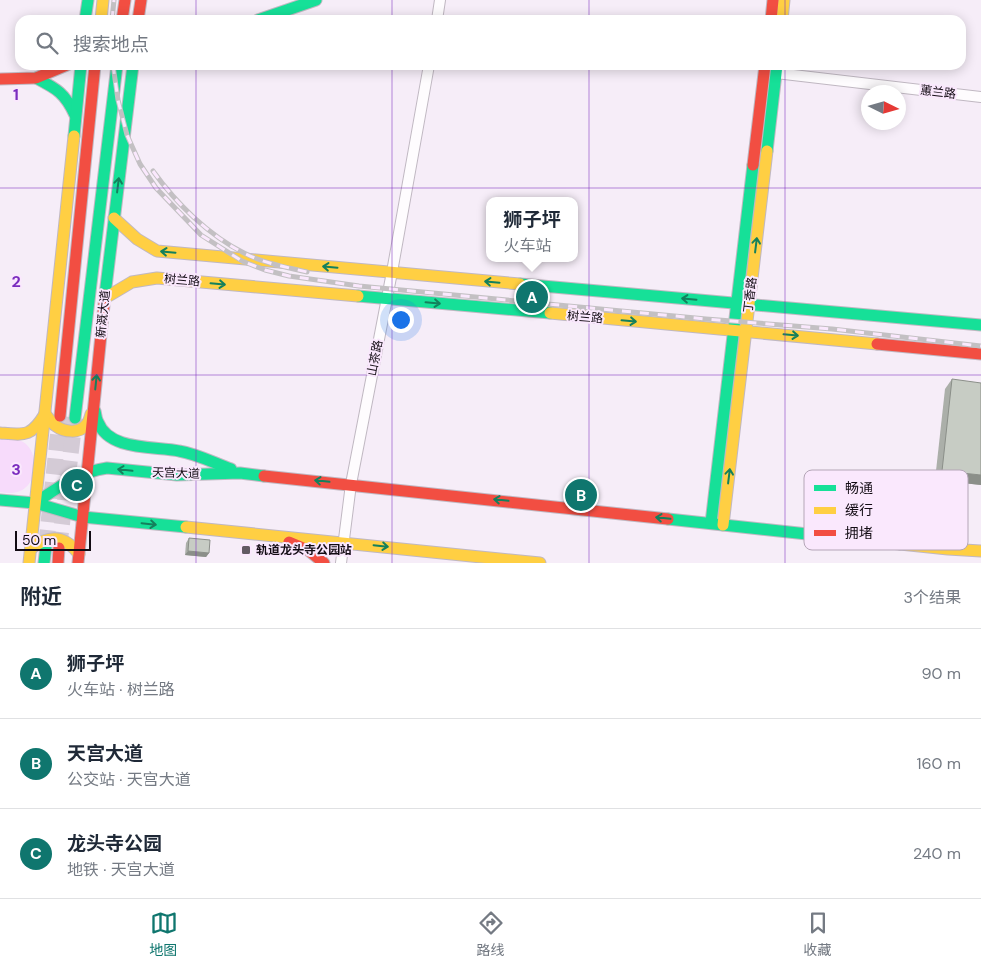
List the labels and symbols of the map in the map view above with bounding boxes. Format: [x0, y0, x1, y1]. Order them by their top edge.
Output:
street label: 蕙兰路 [919, 82, 957, 102]
text: 1 [13, 84, 19, 105]
north arrow [861, 85, 906, 130]
one-way arrow [113, 178, 123, 194]
one-way arrow [751, 238, 761, 254]
one-way arrow [160, 248, 176, 257]
one-way arrow [322, 262, 338, 272]
street label: 树兰路 [163, 270, 201, 290]
text: 2 [11, 271, 21, 292]
street label: 丁香路 [740, 276, 760, 314]
one-way arrow [484, 277, 500, 286]
pin: A [516, 278, 548, 316]
one-way arrow [210, 279, 226, 288]
street label: 新溉大道 [93, 289, 113, 339]
one-way arrow [681, 295, 697, 304]
one-way arrow [424, 298, 440, 308]
your location [388, 307, 414, 333]
street label: 树兰路 [566, 307, 604, 327]
one-way arrow [621, 316, 637, 325]
one-way arrow [783, 331, 799, 340]
street label: 山茶路 [364, 339, 386, 377]
one-way arrow [91, 374, 101, 390]
text: 3 [11, 459, 21, 480]
street label: 天宫大道 [152, 464, 200, 482]
one-way arrow [118, 465, 134, 475]
pin: C [61, 466, 93, 504]
one-way arrow [724, 469, 734, 485]
legend [804, 470, 968, 550]
one-way arrow [314, 476, 330, 486]
pin: B [565, 476, 597, 514]
text: 畅通 [845, 479, 873, 497]
one-way arrow [493, 496, 509, 505]
text: 缓行 [845, 501, 873, 519]
one-way arrow [655, 513, 671, 523]
one-way arrow [141, 519, 157, 528]
text: 拥堵 [845, 524, 873, 542]
scale bar [15, 528, 91, 551]
place label: 轨道龙头寺公园站 [256, 542, 352, 558]
one-way arrow [372, 542, 388, 551]
marker: 轨道龙头寺公园站 [240, 544, 252, 556]

